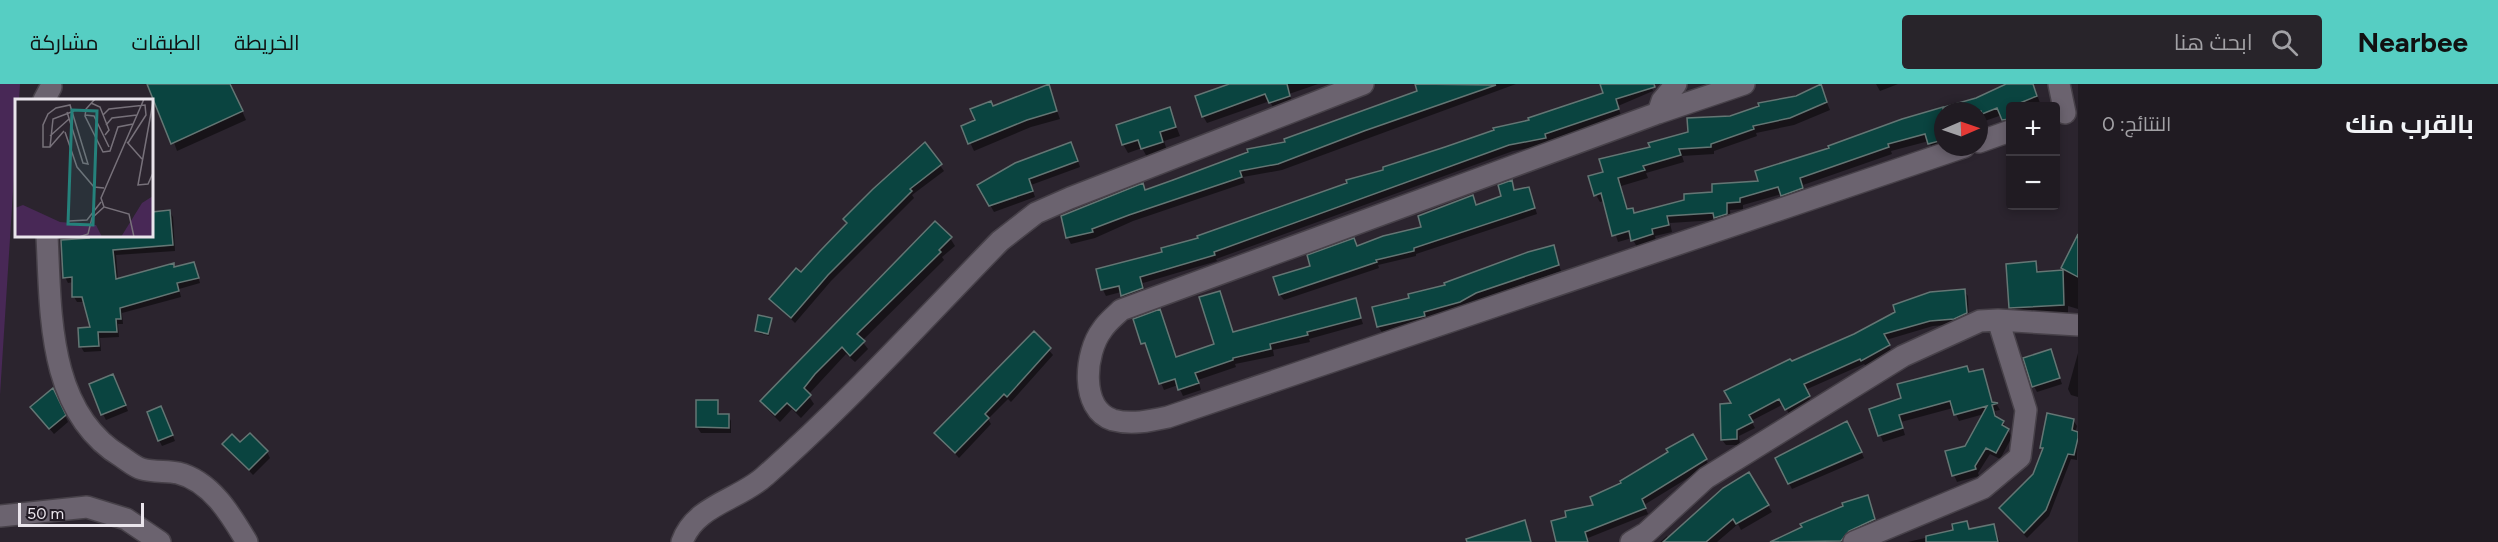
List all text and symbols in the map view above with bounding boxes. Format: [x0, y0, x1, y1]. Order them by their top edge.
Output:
search box [1902, 15, 2322, 69]
text: Nearbee [2358, 25, 2468, 59]
icon: search [2268, 26, 2301, 59]
text: ابحث هنا [2174, 29, 2253, 56]
text: مشاركة [30, 30, 99, 55]
text: الطبقات [132, 30, 201, 55]
text: الخريطة [234, 30, 300, 55]
inset map [15, 99, 153, 237]
north arrow [1934, 102, 1988, 156]
map controls [2006, 102, 2060, 210]
button: + [2006, 102, 2060, 156]
text: بالقرب منك [2345, 108, 2474, 140]
text: النتائج: 0 [2102, 112, 2171, 136]
button: − [2006, 156, 2060, 210]
scale bar [18, 500, 144, 528]
text: 50 m [27, 504, 64, 523]

